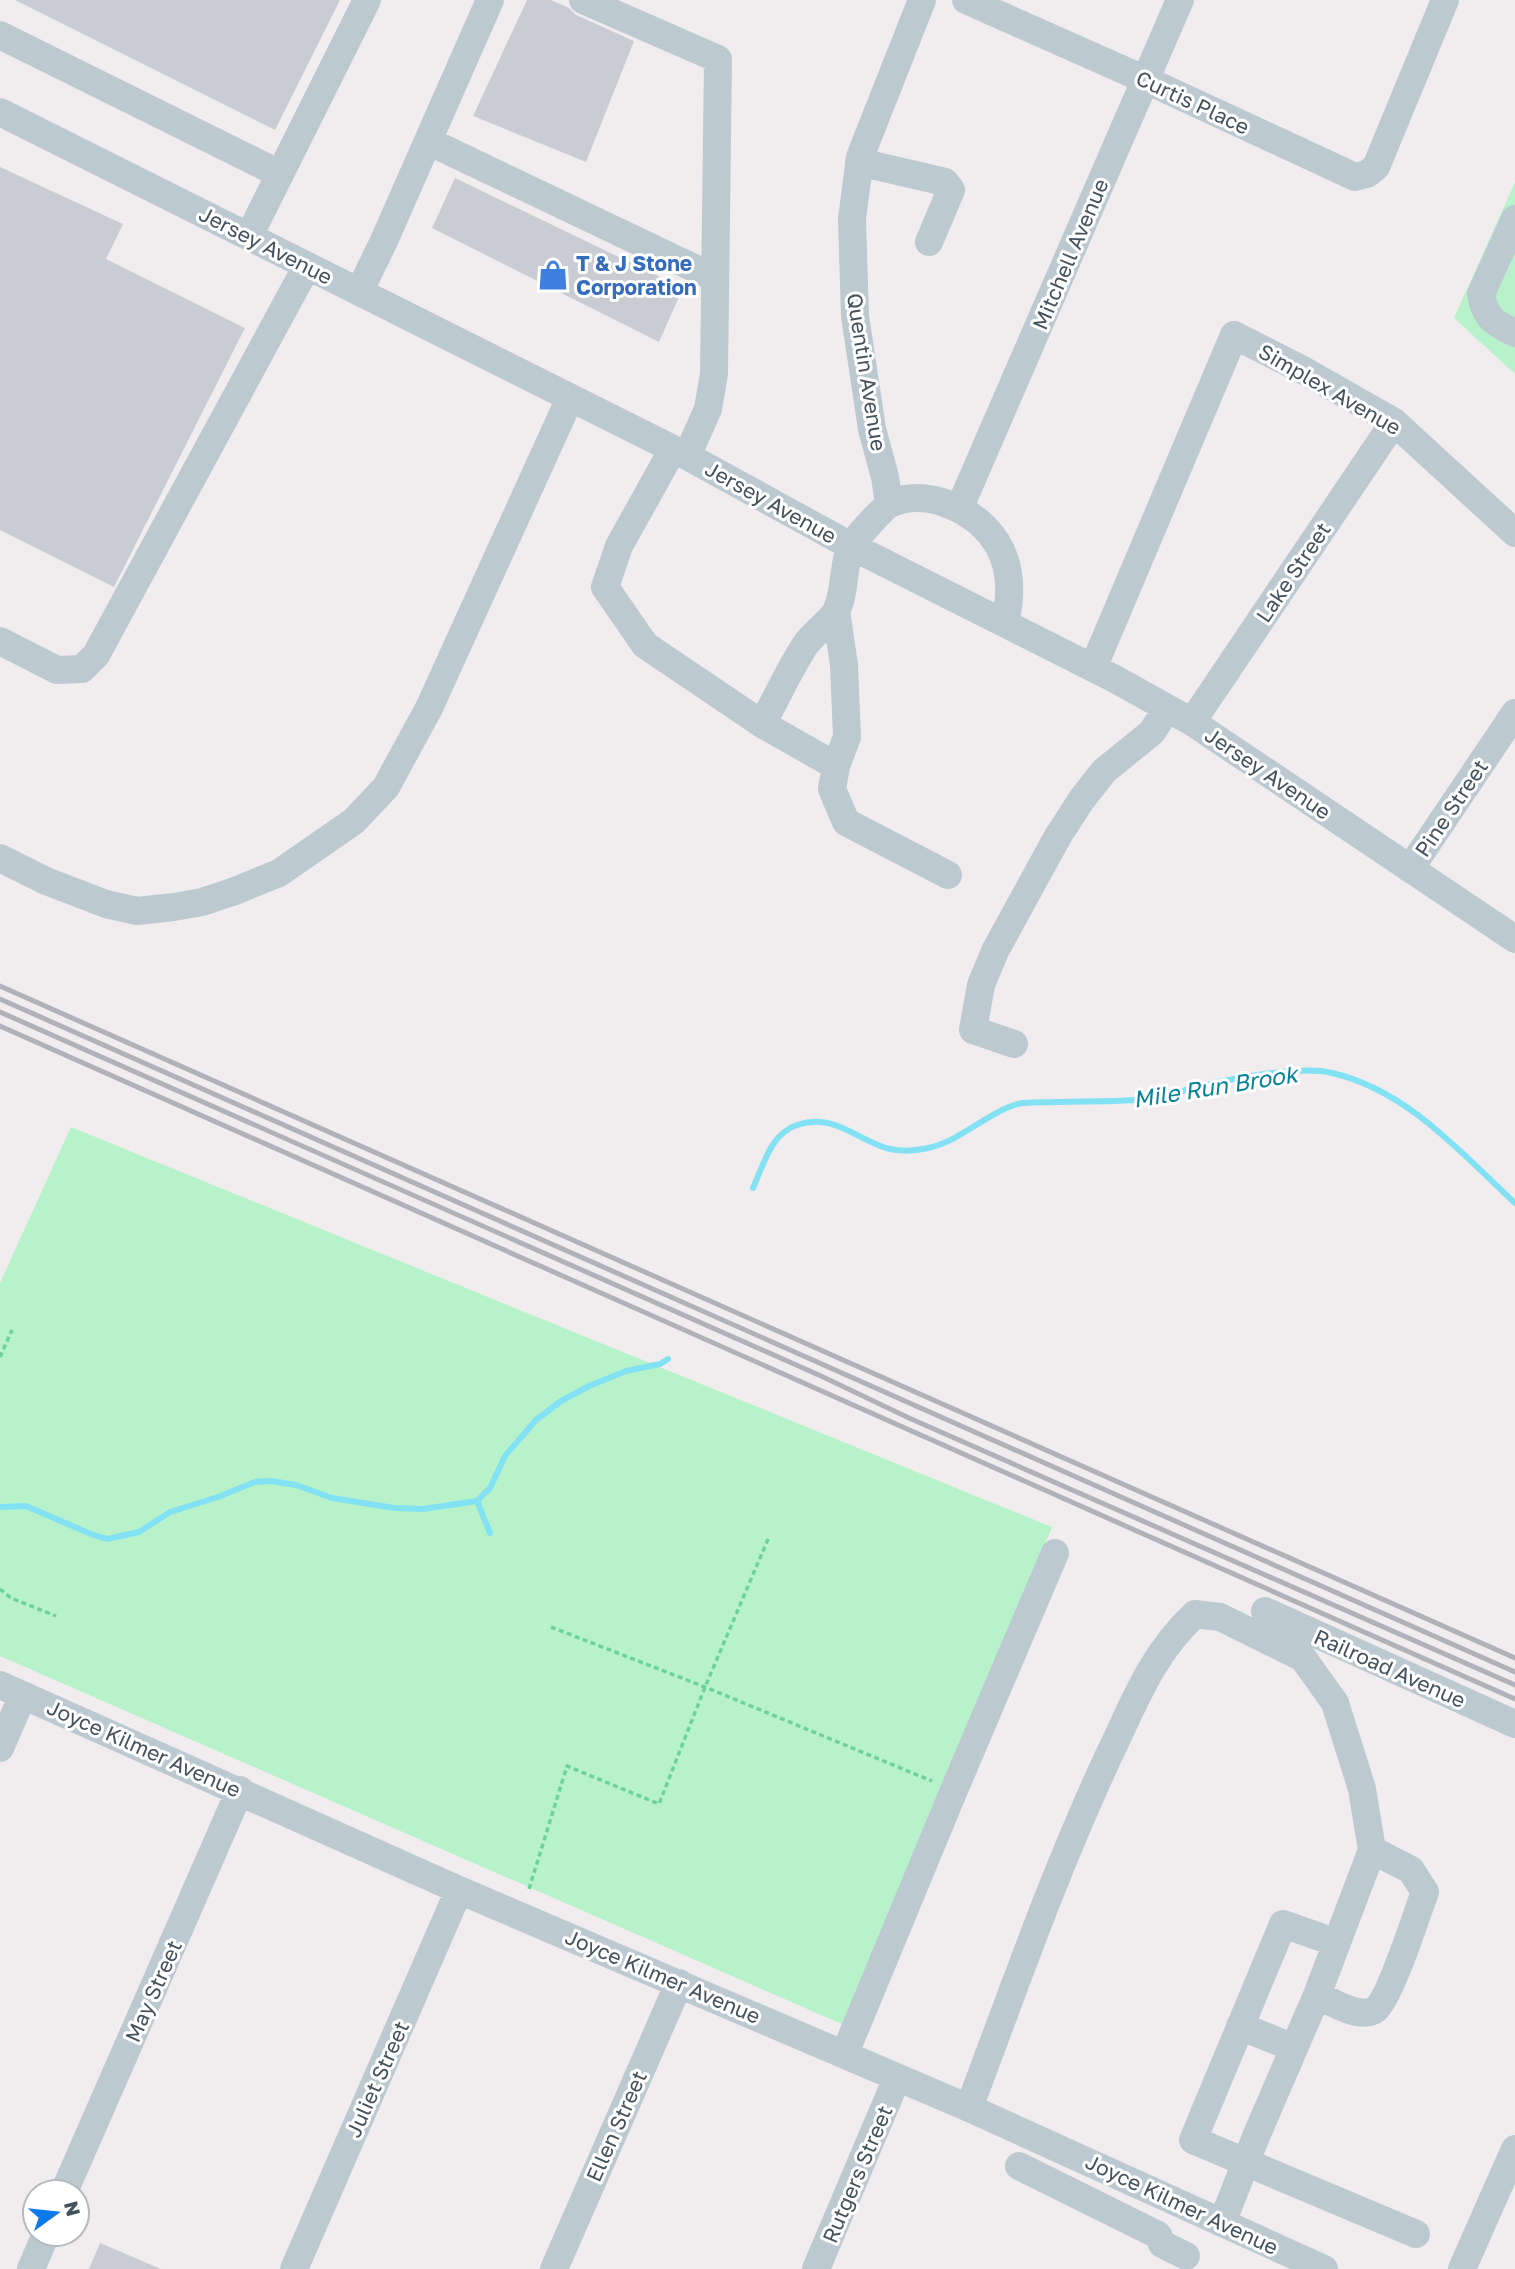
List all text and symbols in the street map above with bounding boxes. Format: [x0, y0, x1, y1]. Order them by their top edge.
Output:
street label: Curtis Place [1132, 64, 1254, 140]
street label: Mitchell Avenue [1026, 175, 1114, 333]
street label: Jersey Avenue [195, 200, 337, 290]
place label: T & J Stone Corporation [576, 250, 697, 300]
shop icon: T & J Stone Corporation [536, 258, 570, 292]
street label: Quentin Avenue [842, 291, 892, 453]
street label: Simplex Avenue [1254, 338, 1406, 440]
street label: Jersey Avenue [701, 455, 841, 549]
street label: Lake Street [1250, 517, 1336, 627]
street label: Jersey Avenue [1200, 721, 1336, 825]
street label: Pine Street [1409, 754, 1493, 862]
water label: Mile Run Brook [1131, 1059, 1301, 1113]
street label: Railroad Avenue [1310, 1623, 1470, 1713]
street label: Joyce Kilmer Avenue [43, 1694, 245, 1802]
street label: Joyce Kilmer Avenue [562, 1923, 764, 2029]
street label: May Street [119, 1936, 187, 2046]
street label: Juliet Street [340, 2017, 414, 2141]
street label: Ellen Street [580, 2067, 652, 2185]
street label: Rutgers Street [816, 2101, 898, 2247]
street label: Joyce Kilmer Avenue [1082, 2148, 1282, 2260]
north arrow [21, 2178, 91, 2248]
text: N [60, 2199, 86, 2218]

